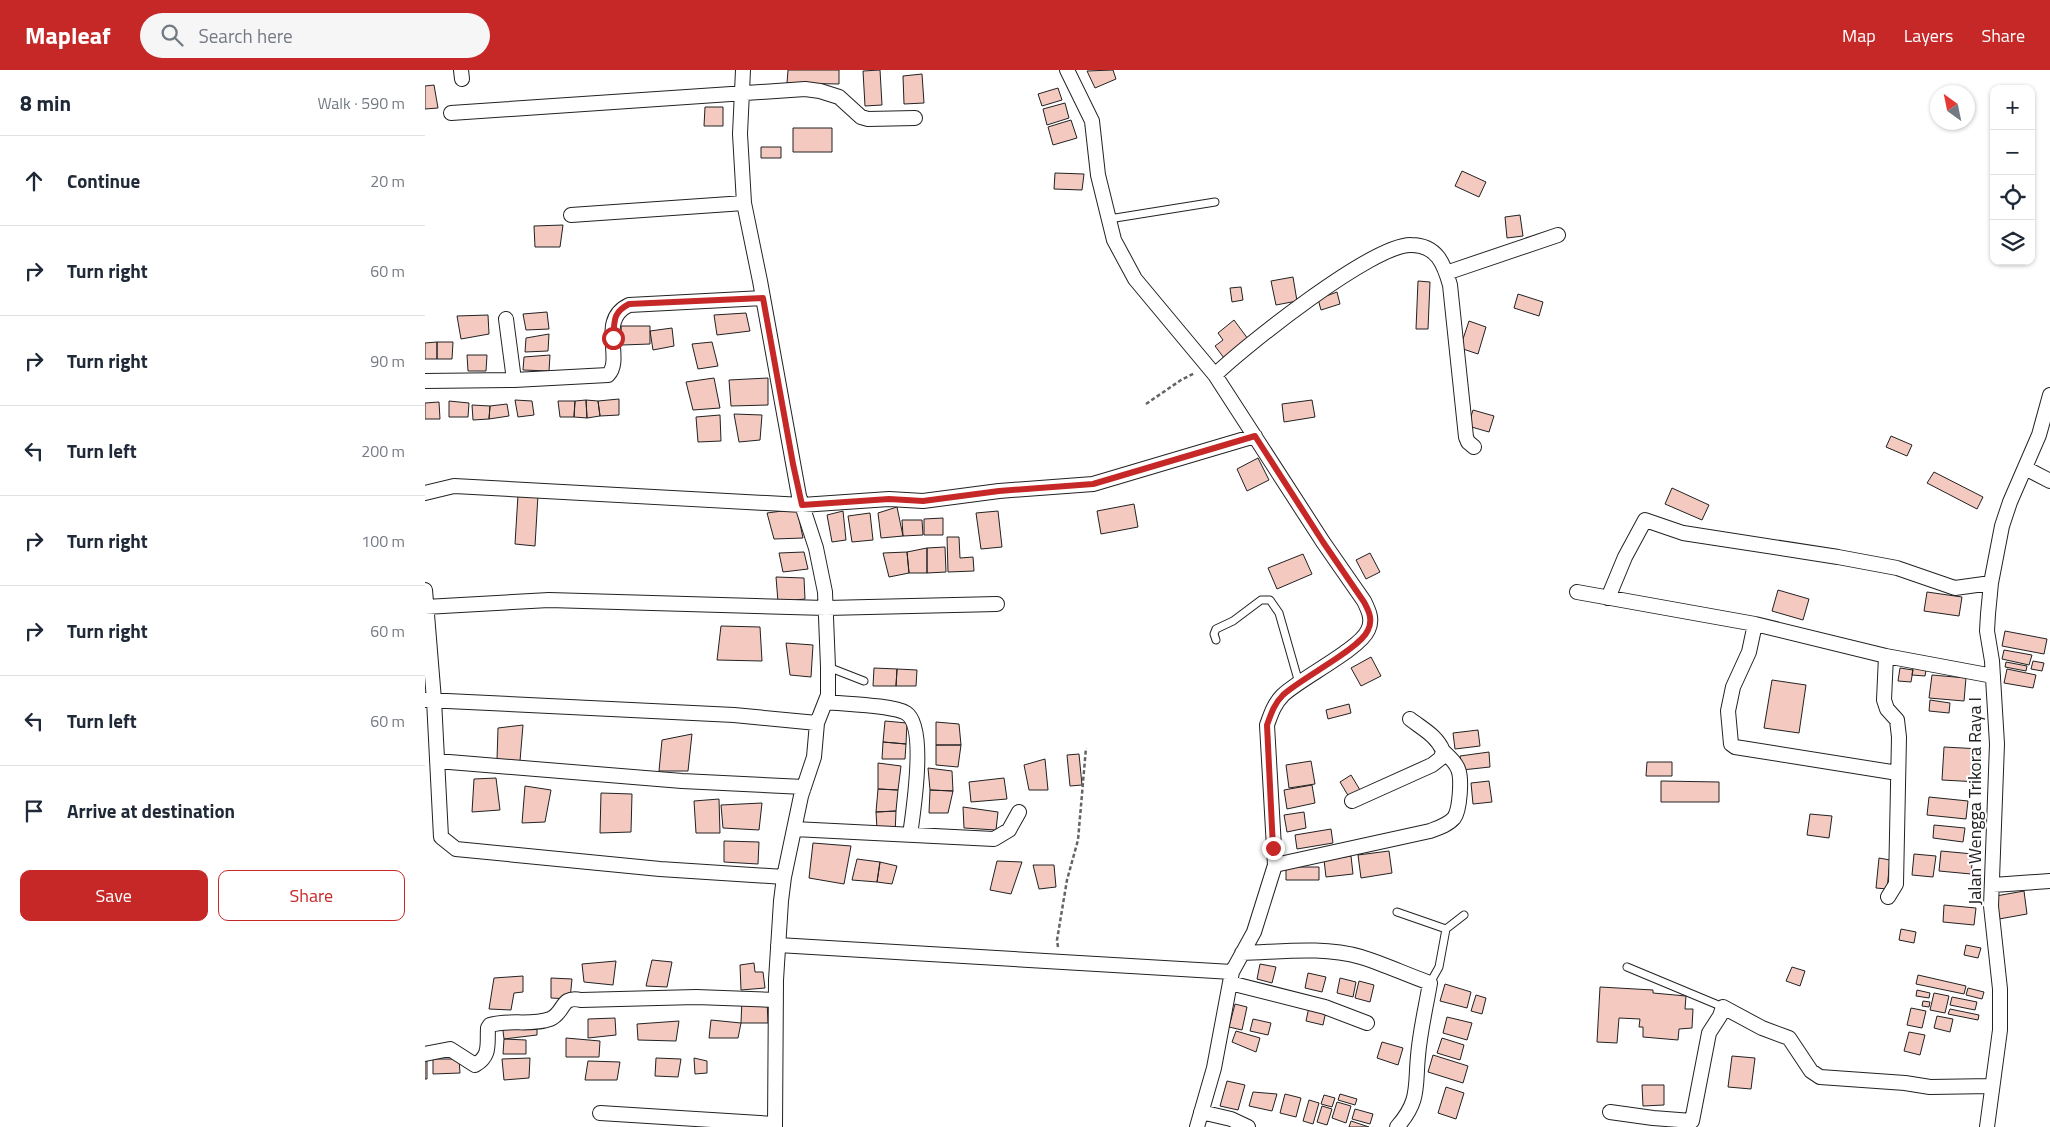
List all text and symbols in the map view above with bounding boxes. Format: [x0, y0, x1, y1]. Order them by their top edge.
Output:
search box [140, 13, 490, 58]
text: Mapleaf [25, 17, 110, 53]
icon: search [158, 21, 186, 49]
text: Search here [198, 21, 293, 50]
text: Map [1842, 22, 1876, 49]
text: Layers [1904, 22, 1953, 49]
text: Share [1981, 22, 2025, 49]
north arrow [1930, 85, 1975, 130]
map controls [1990, 85, 2035, 265]
button: + [1990, 85, 2035, 130]
text: 8 min [20, 87, 71, 119]
text: Walk · 590 m [317, 91, 405, 115]
button: − [1990, 130, 2035, 175]
text: Continue [67, 166, 140, 195]
icon: ahead [20, 167, 48, 195]
text: 20 m [370, 169, 405, 193]
button: locate [1990, 175, 2035, 220]
button: layers [1990, 220, 2035, 265]
text: Turn right [67, 256, 148, 285]
icon: right [20, 257, 48, 285]
text: 60 m [370, 259, 405, 283]
route start [602, 327, 625, 350]
text: Turn right [67, 346, 148, 375]
icon: right [20, 347, 48, 375]
text: 90 m [370, 349, 405, 373]
text: Turn left [67, 436, 137, 465]
icon: left [20, 437, 48, 465]
text: 200 m [361, 439, 405, 463]
text: Turn right [67, 526, 148, 555]
icon: right [20, 527, 48, 555]
text: 100 m [361, 529, 405, 553]
text: Turn right [67, 616, 148, 645]
icon: right [20, 617, 48, 645]
text: 60 m [370, 619, 405, 643]
street label: Jalan Wengga Trikora Raya I [1961, 697, 1988, 905]
text: Turn left [67, 706, 137, 735]
icon: left [20, 707, 48, 735]
text: 60 m [370, 709, 405, 733]
text: Arrive at destination [67, 796, 235, 825]
icon: arrive [20, 797, 48, 825]
route end [1262, 837, 1285, 860]
button: Save [20, 870, 208, 921]
button: Share [218, 870, 405, 921]

